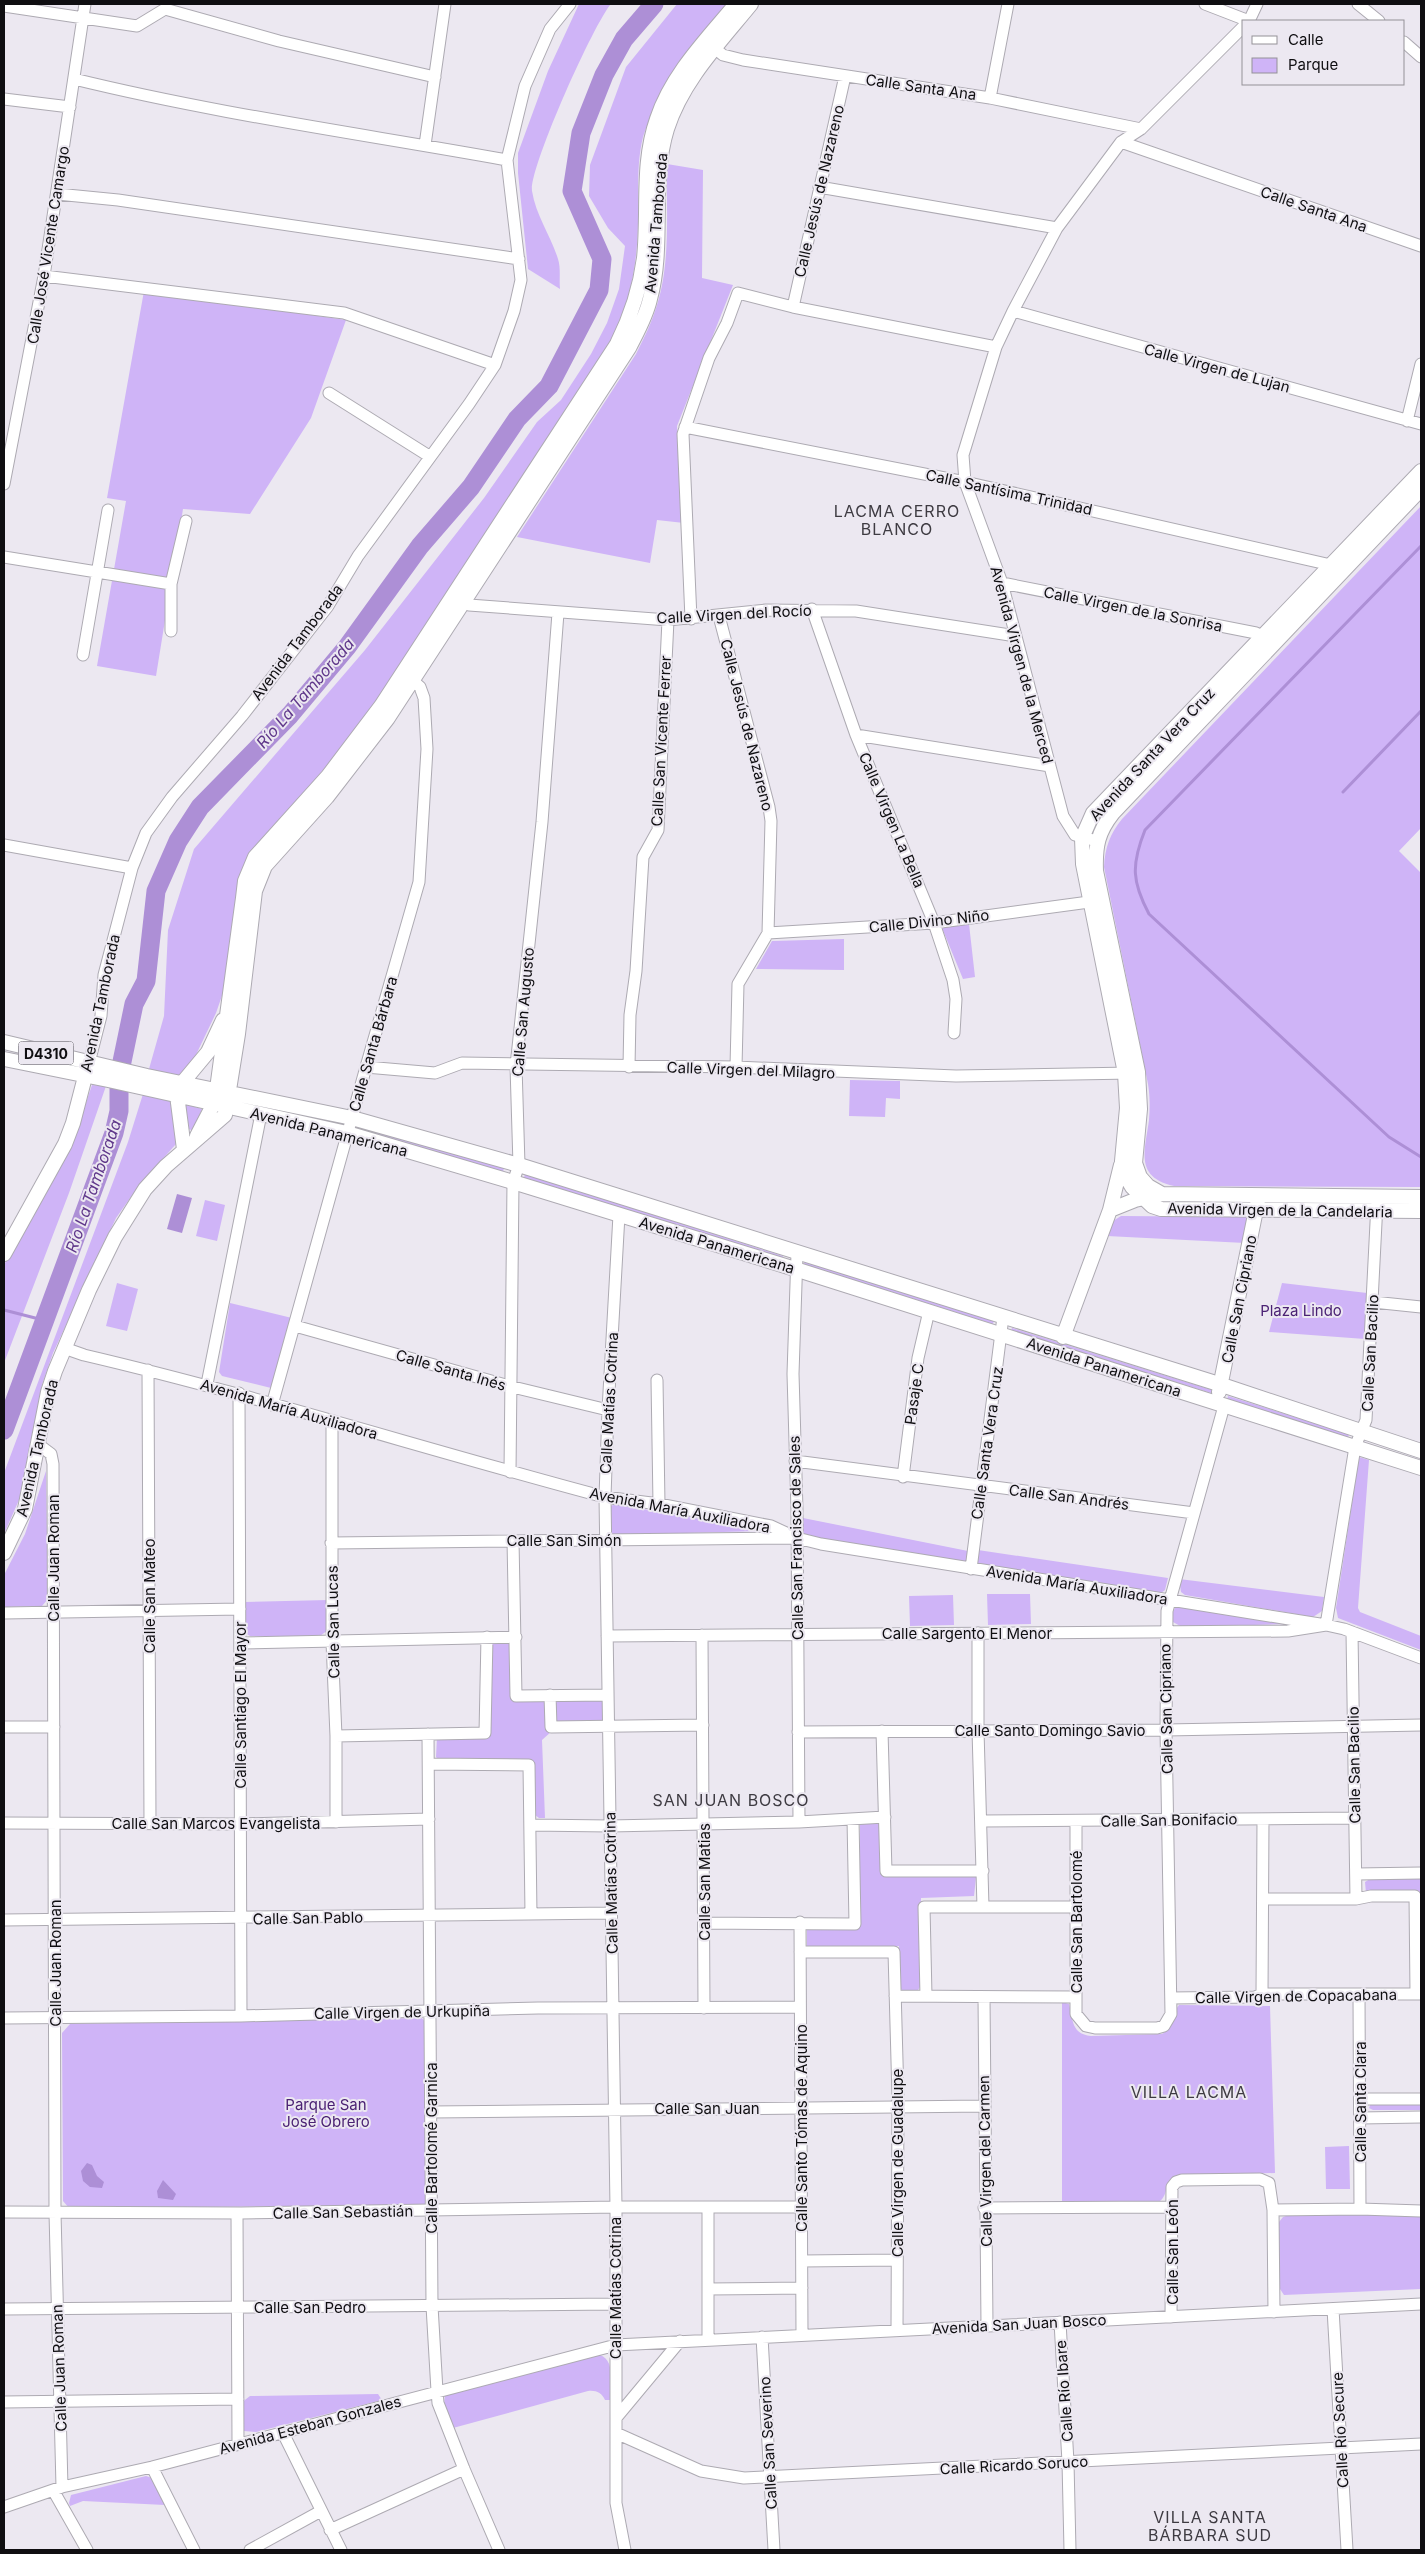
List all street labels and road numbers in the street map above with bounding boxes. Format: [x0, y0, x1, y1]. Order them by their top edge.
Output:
street label: Calle Santa Ana [864, 70, 978, 104]
street label: Calle Jesús de Nazareno [790, 103, 848, 279]
street label: Calle José Vicente Camargo [23, 145, 73, 345]
street label: Avenida Tamborada [640, 152, 672, 294]
street label: Calle Santa Ana [1258, 182, 1370, 236]
street label: Calle Virgen de Lujan [1142, 339, 1292, 397]
street label: Calle Santísima Trinidad [924, 465, 1094, 519]
street label: Avenida Virgen de la Merced [986, 564, 1058, 766]
street label: Avenida Tamborada [247, 580, 347, 704]
street label: Calle Virgen de la Sonrisa [1042, 582, 1224, 636]
street label: Calle Virgen del Rocío [656, 600, 812, 628]
street label: Calle Jesús de Nazareno [716, 637, 778, 813]
street label: Calle San Vicente Ferrer [647, 655, 675, 827]
street label: Avenida Santa Vera Cruz [1085, 683, 1219, 825]
street label: Calle Virgen La Bella [855, 749, 929, 891]
street label: Calle Divino Niño [868, 905, 990, 937]
street label: Avenida Tamborada [76, 932, 124, 1074]
street label: Calle San Augusto [508, 947, 538, 1077]
street label: Calle Santa Bárbara [345, 974, 401, 1114]
road number: D4310 [18, 1042, 74, 1064]
street label: Calle Virgen del Milagro [666, 1058, 836, 1082]
street label: Avenida Panamericana [248, 1103, 410, 1161]
street label: Avenida Virgen de la Candelaria [1167, 1199, 1393, 1221]
street label: Avenida Panamericana [637, 1212, 797, 1278]
street label: Calle San Cipriano [1217, 1233, 1261, 1365]
street label: Calle San Bacilio [1357, 1294, 1383, 1412]
street label: Calle Matías Cotrina [596, 1331, 622, 1475]
street label: Avenida Panamericana [1024, 1333, 1184, 1401]
street label: Calle Santa Inés [394, 1345, 508, 1395]
street label: Pasaje C [900, 1362, 928, 1426]
street label: Calle Santa Vera Cruz [967, 1365, 1007, 1521]
street label: Avenida María Auxiliadora [198, 1375, 380, 1443]
street label: Avenida Tamborada [12, 1377, 62, 1519]
street label: Calle San Francisco de Sales [785, 1436, 807, 1640]
street label: Calle San Andrés [1008, 1480, 1130, 1514]
street label: Avenida María Auxiliadora [588, 1483, 772, 1537]
street label: Calle Juan Roman [44, 1494, 63, 1622]
street label: Calle San Simón [507, 1531, 622, 1550]
street label: Calle San Mateo [140, 1538, 159, 1654]
street label: Avenida María Auxiliadora [985, 1561, 1169, 1609]
street label: Calle San Lucas [323, 1565, 343, 1679]
street label: Calle Santiago El Mayor [231, 1621, 250, 1789]
street label: Calle Sargento El Menor [882, 1624, 1053, 1643]
street label: Calle San Cipriano [1155, 1644, 1177, 1774]
street label: Calle San Bacilio [1343, 1706, 1365, 1824]
street label: Calle Santo Domingo Savio [954, 1721, 1146, 1740]
street label: Calle San Bonifacio [1100, 1809, 1238, 1831]
street label: Calle Matías Cotrina [600, 1812, 622, 1954]
street label: Calle San Marcos Evangelista [112, 1814, 321, 1833]
street label: Calle San Matias [695, 1823, 714, 1941]
street label: Calle San Bartolomé [1067, 1850, 1086, 1994]
street label: Calle Juan Roman [46, 1899, 65, 2027]
street label: Calle San Pablo [253, 1908, 363, 1928]
street label: Calle Virgen de Copacabana [1195, 1985, 1397, 2007]
street label: Calle Virgen de Urkupiña [314, 2001, 490, 2023]
street label: Calle Santo Tómas de Aquino [792, 2024, 811, 2232]
street label: Calle Santa Clara [1351, 2041, 1370, 2163]
street label: Calle Bartolomé Garnica [422, 2062, 441, 2234]
street label: Calle Virgen de Guadalupe [888, 2069, 907, 2257]
street label: Calle Virgen del Carmen [974, 2075, 996, 2247]
street label: Calle San Juan [654, 2099, 760, 2118]
street label: Calle San León [1163, 2199, 1182, 2305]
street label: Calle San Sebastián [273, 2201, 413, 2223]
street label: Calle Matías Cotrina [606, 2217, 625, 2359]
street label: Calle San Pedro [254, 2298, 366, 2317]
street label: Calle Juan Roman [47, 2304, 71, 2432]
street label: Avenida San Juan Bosco [931, 2310, 1107, 2338]
street label: Calle Río Ibare [1051, 2339, 1077, 2443]
street label: Calle Río Secure [1327, 2372, 1353, 2488]
street label: Calle San Severino [755, 2376, 781, 2510]
street label: Avenida Esteban Gonzales [217, 2391, 403, 2458]
street label: Calle Ricardo Soruco [939, 2452, 1089, 2478]

